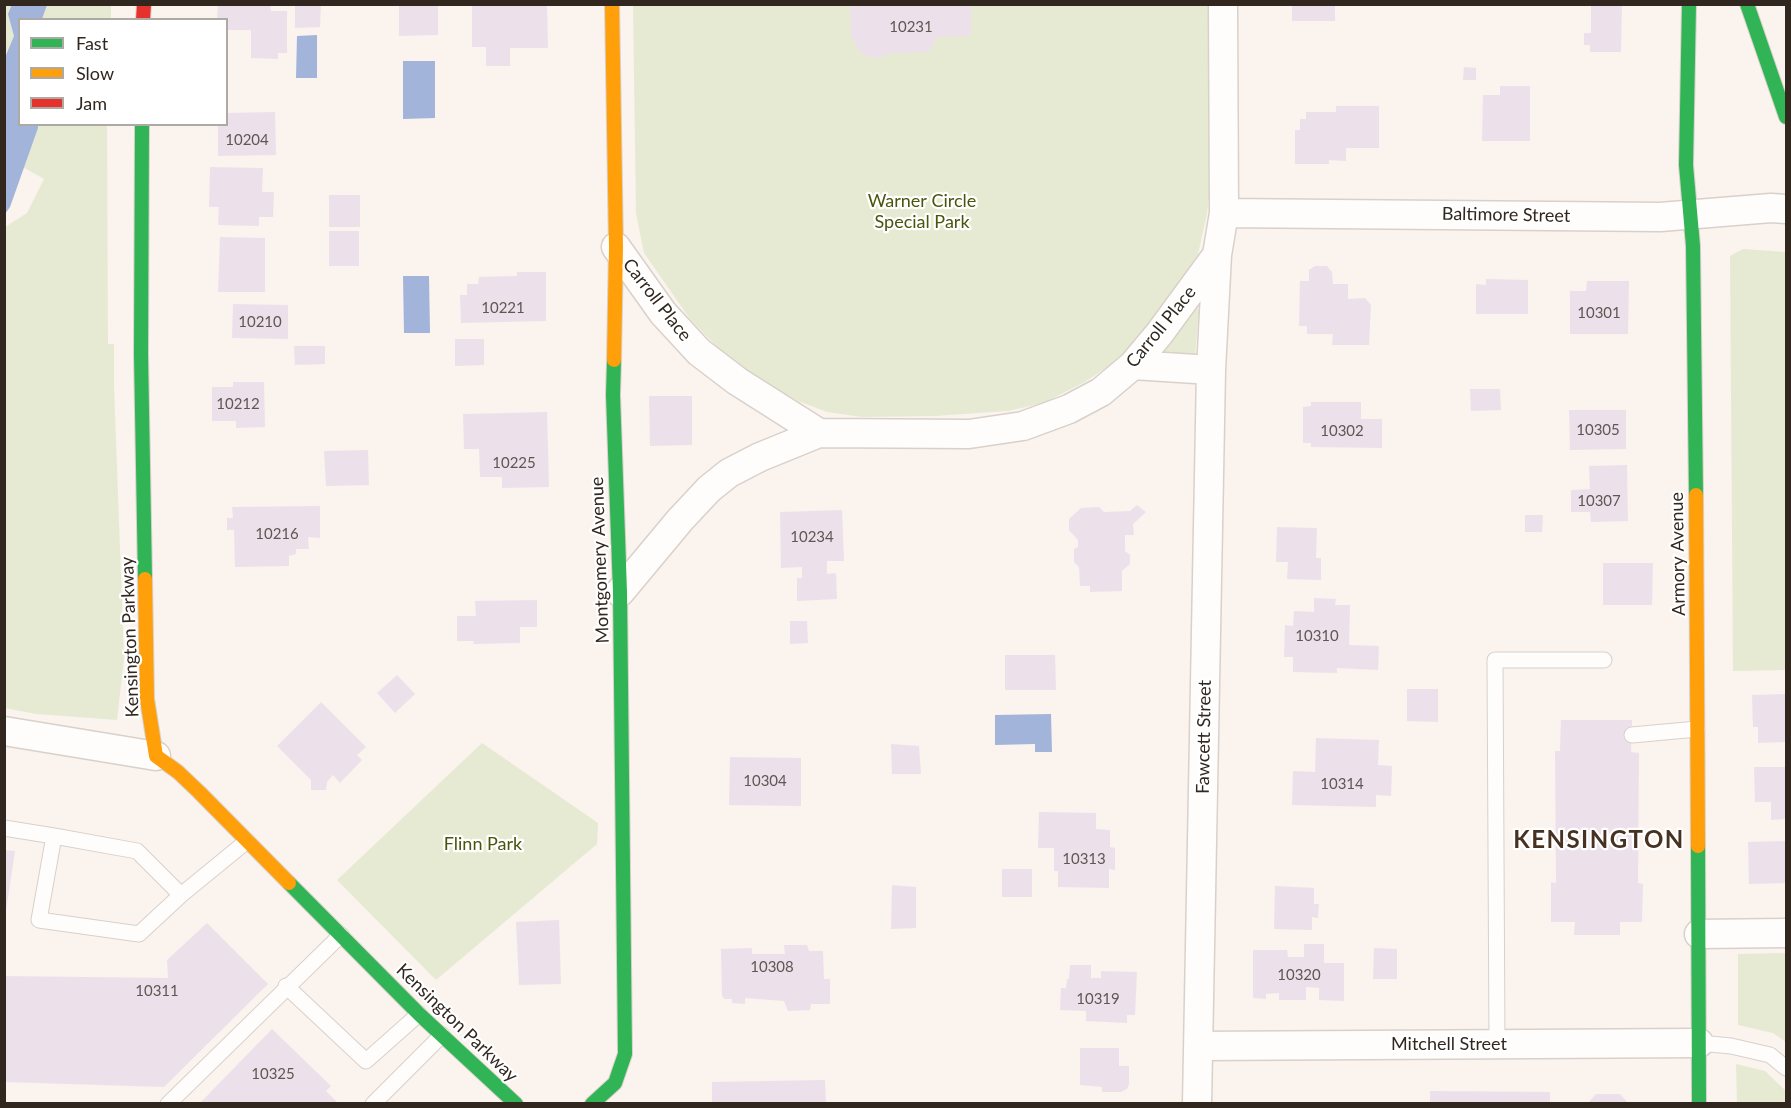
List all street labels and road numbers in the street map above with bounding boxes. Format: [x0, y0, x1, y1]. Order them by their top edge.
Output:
street label: Baltimore Street [1442, 203, 1570, 227]
street label: Carroll Place [618, 254, 696, 346]
street label: Carroll Place [1121, 282, 1201, 372]
street label: Montgomery Avenue [586, 476, 614, 644]
street label: Armory Avenue [1666, 492, 1690, 616]
street label: Kensington Parkway [116, 556, 144, 718]
street label: Fawcett Street [1192, 680, 1216, 794]
street label: Kensington Parkway [392, 959, 522, 1087]
street label: Mitchell Street [1391, 1033, 1507, 1055]

